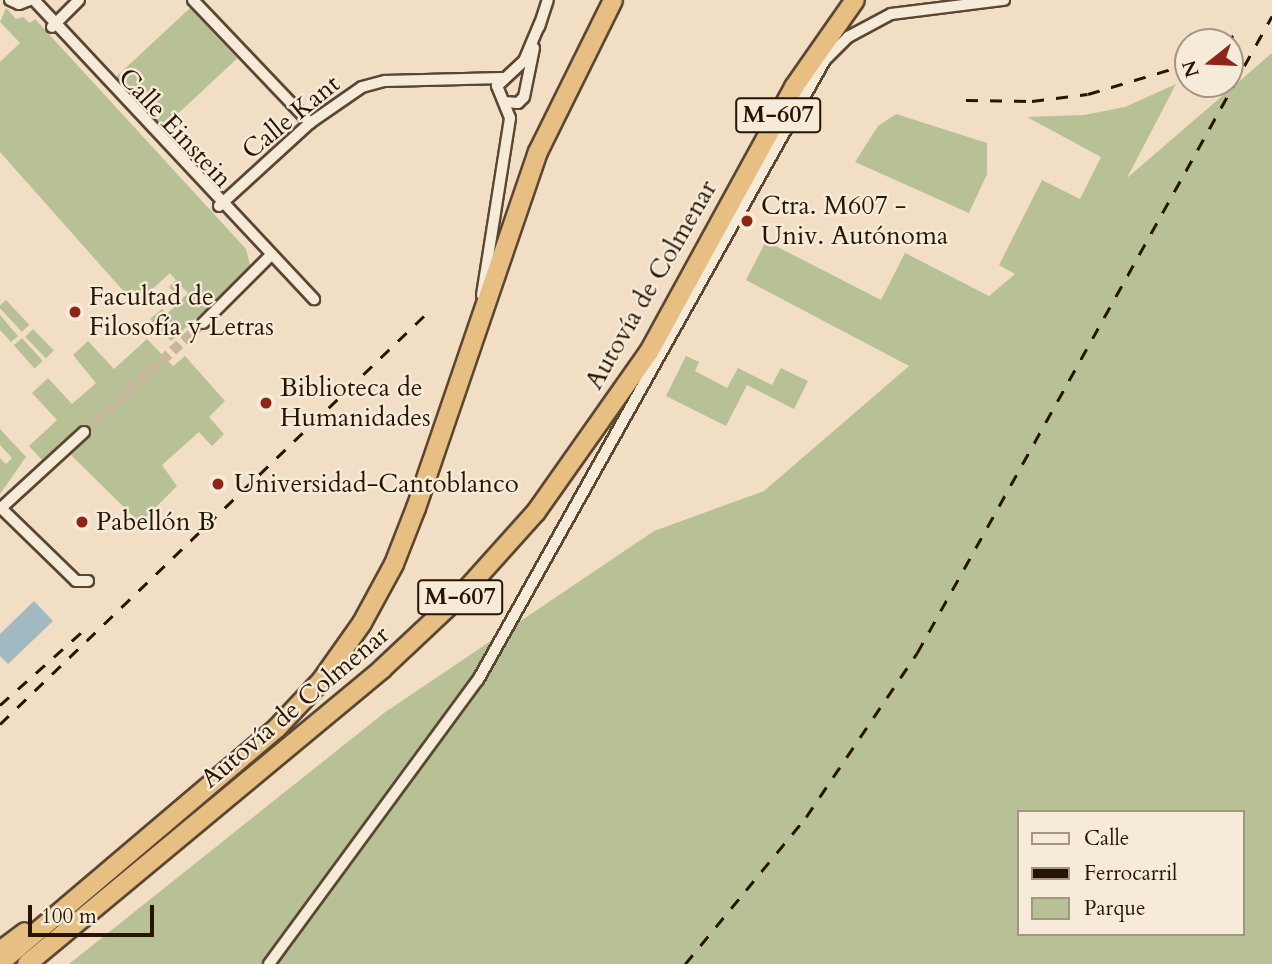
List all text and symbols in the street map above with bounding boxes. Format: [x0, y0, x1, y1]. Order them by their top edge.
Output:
north arrow [1174, 28, 1244, 98]
text: N [1176, 57, 1206, 81]
street label: Calle Einstein [112, 62, 238, 194]
street label: Calle Kant [236, 68, 346, 166]
road number: M-607 [734, 94, 822, 135]
street label: Autovía de Colmenar [578, 175, 724, 395]
place label: Ctra. M607 - Univ. Autónoma [761, 190, 948, 252]
marker: Ctra. M607 - Univ. Autónoma [739, 213, 755, 229]
place label: Facultad de Filosofía y Letras [89, 281, 274, 342]
marker: Facultad de Filosofía y Letras [67, 304, 83, 320]
place label: Biblioteca de Humanidades [280, 372, 431, 434]
marker: Biblioteca de Humanidades [258, 395, 274, 411]
place label: Universidad-Cantoblanco [234, 468, 519, 500]
marker: Universidad-Cantoblanco [208, 474, 228, 494]
place label: Pabellón B [96, 506, 215, 538]
marker: Pabellón B [74, 514, 90, 530]
road number: M-607 [416, 576, 504, 618]
street label: Autovía de Colmenar [195, 619, 395, 795]
legend [1016, 810, 1244, 936]
text: Calle [1084, 824, 1129, 853]
text: Ferrocarril [1084, 859, 1177, 888]
scale bar [32, 890, 158, 934]
text: Parque [1084, 894, 1145, 923]
text: 100 m [41, 902, 97, 931]

